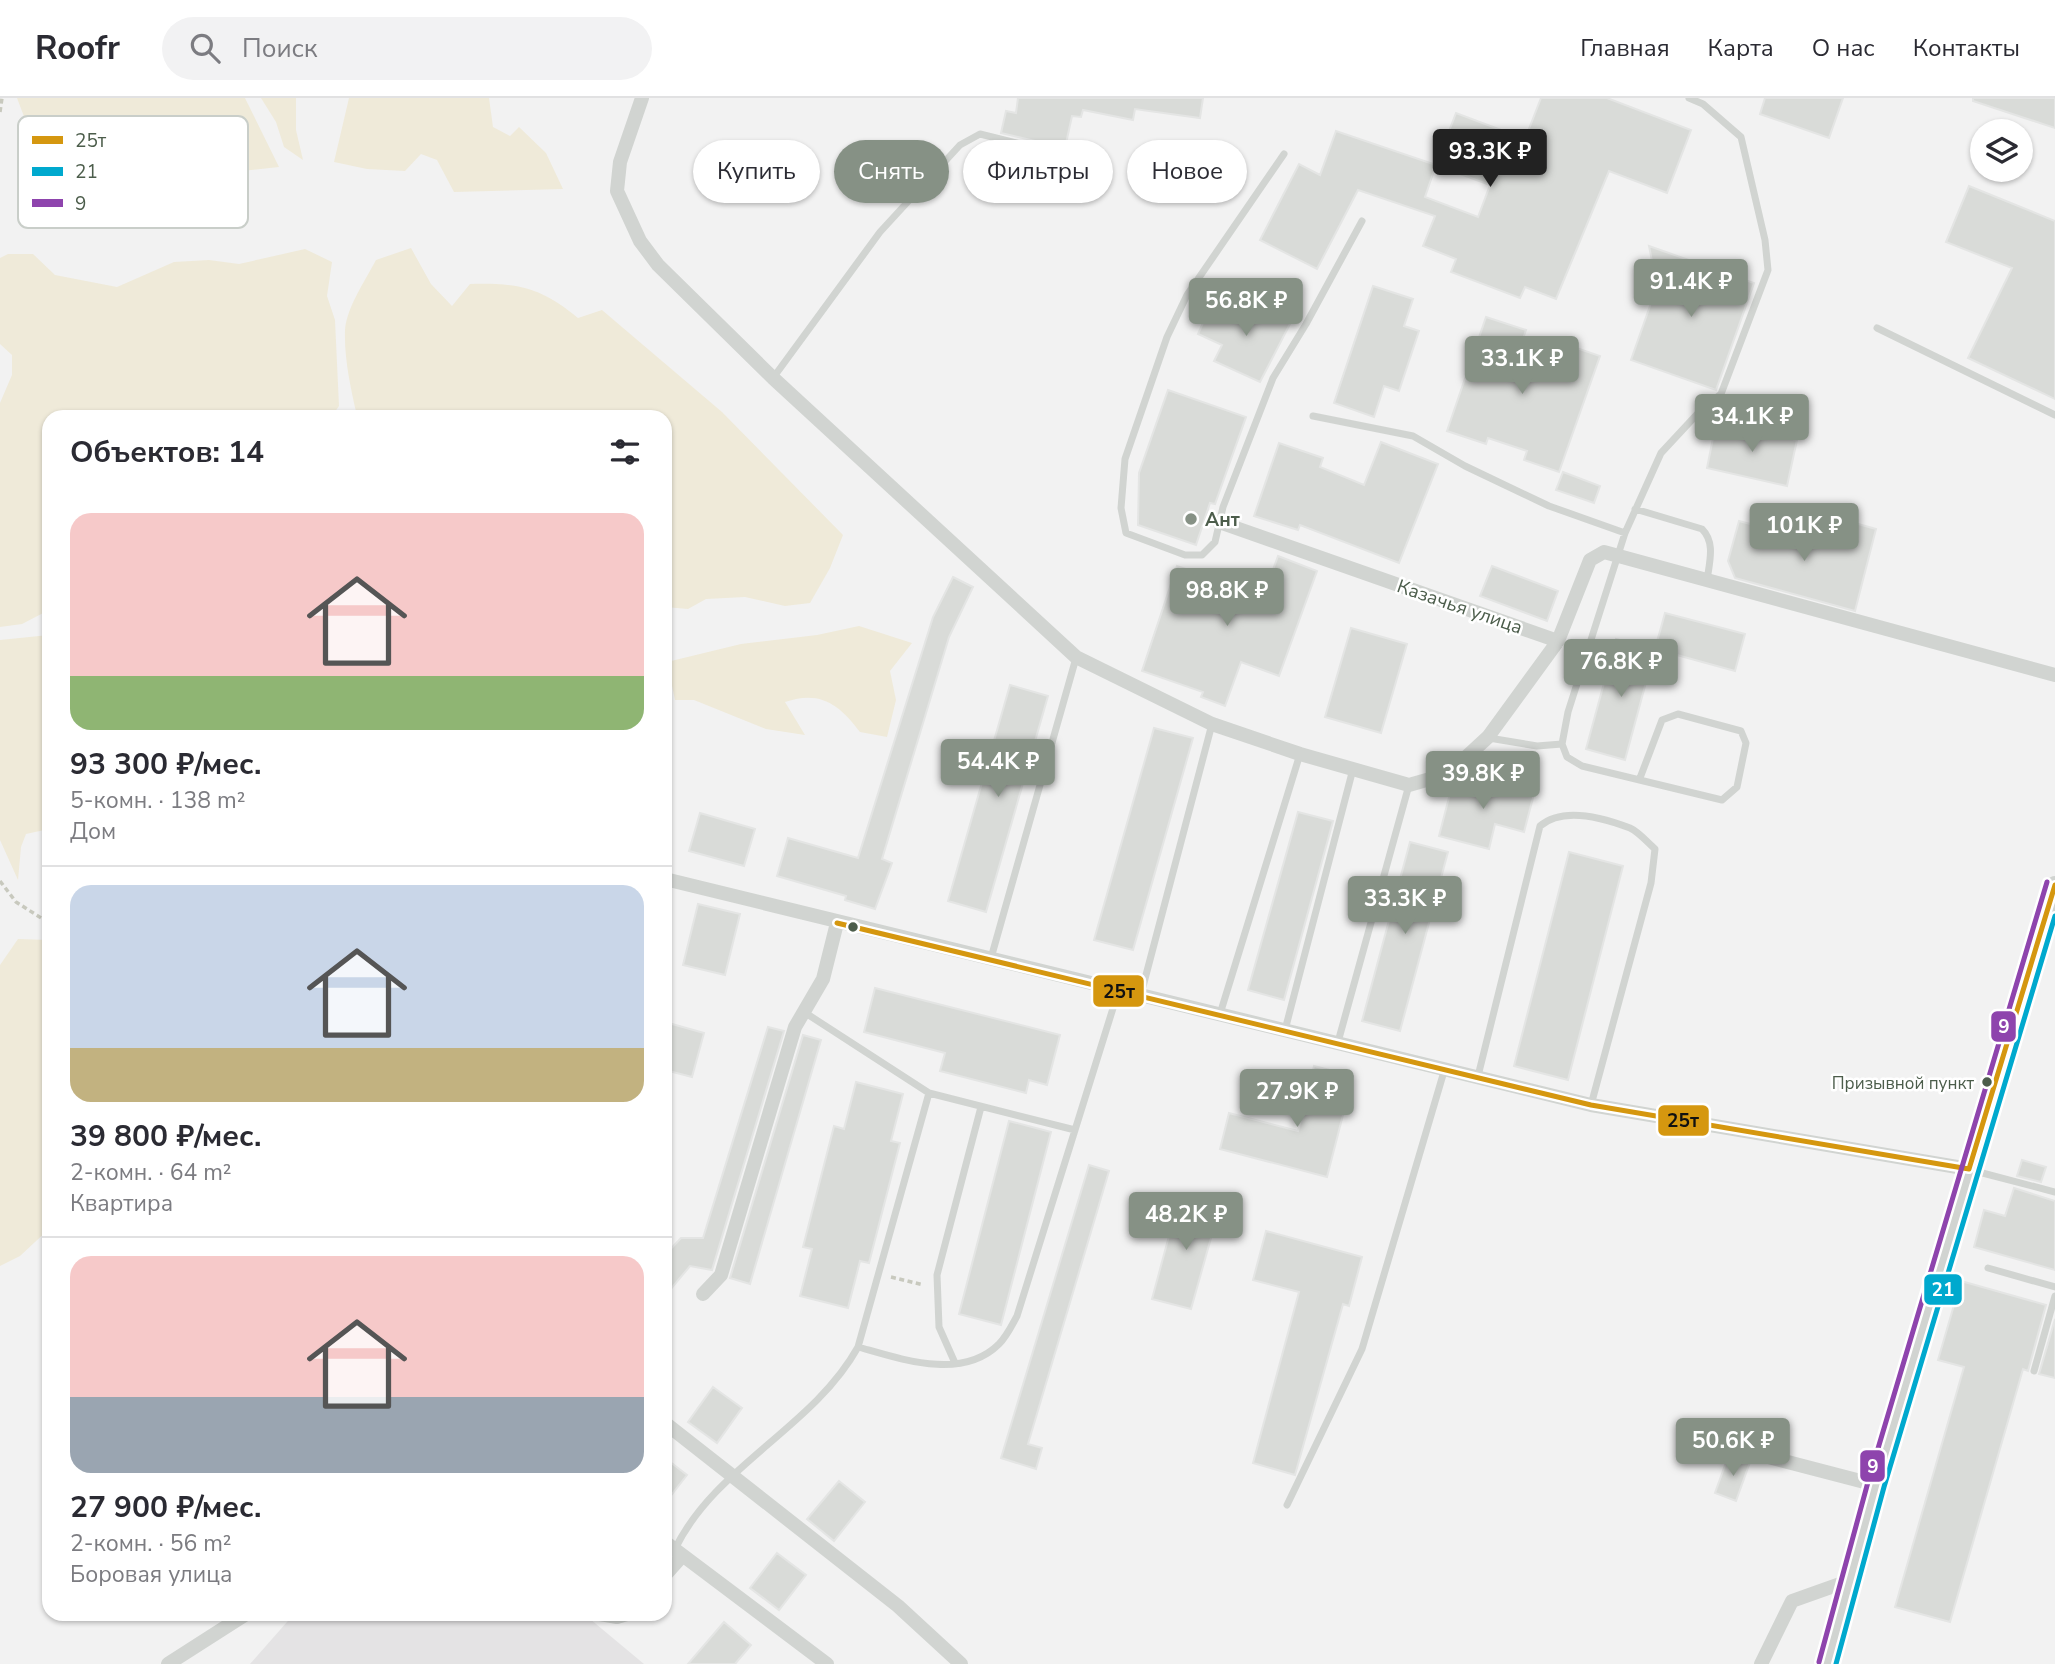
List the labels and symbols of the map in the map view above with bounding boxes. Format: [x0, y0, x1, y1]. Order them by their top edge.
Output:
legend [18, 116, 248, 228]
text: 25т [75, 128, 107, 154]
pin: 93.3K ₽ [1425, 130, 1555, 189]
text: 21 [75, 159, 98, 185]
text: 9 [75, 191, 86, 217]
pin: 91.4K ₽ [1626, 260, 1756, 319]
pin: 56.8K ₽ [1181, 278, 1311, 338]
pin: 33.1K ₽ [1457, 336, 1587, 396]
pin: 34.1K ₽ [1687, 394, 1817, 454]
pin: 101K ₽ [1747, 504, 1861, 563]
place label: Ант [1205, 507, 1240, 533]
marker: Ант [1183, 511, 1199, 527]
pin: 98.8K ₽ [1162, 568, 1292, 628]
street label: Казачья улица [1393, 573, 1526, 641]
pin: 76.8K ₽ [1556, 640, 1686, 699]
pin: 54.4K ₽ [933, 740, 1063, 799]
pin: 39.8K ₽ [1418, 752, 1548, 811]
pin: 33.3K ₽ [1340, 876, 1470, 936]
unlabelled marker [846, 920, 860, 934]
line badge: 25т [1092, 974, 1145, 1008]
text: 25т [1103, 979, 1135, 1005]
line badge: 9 [1990, 1010, 2017, 1043]
text: 9 [1998, 1014, 2010, 1040]
pin: 27.9K ₽ [1232, 1070, 1362, 1129]
place label: Призывной пункт [1832, 1072, 1974, 1095]
marker: Призывной пункт [1980, 1075, 1994, 1089]
line badge: 25т [1657, 1104, 1710, 1137]
text: 25т [1667, 1108, 1699, 1134]
pin: 48.2K ₽ [1121, 1192, 1251, 1252]
line badge: 21 [1923, 1273, 1963, 1306]
text: 21 [1932, 1277, 1954, 1303]
pin: 50.6K ₽ [1668, 1418, 1798, 1478]
line badge: 9 [1859, 1449, 1886, 1483]
text: 9 [1867, 1454, 1879, 1480]

